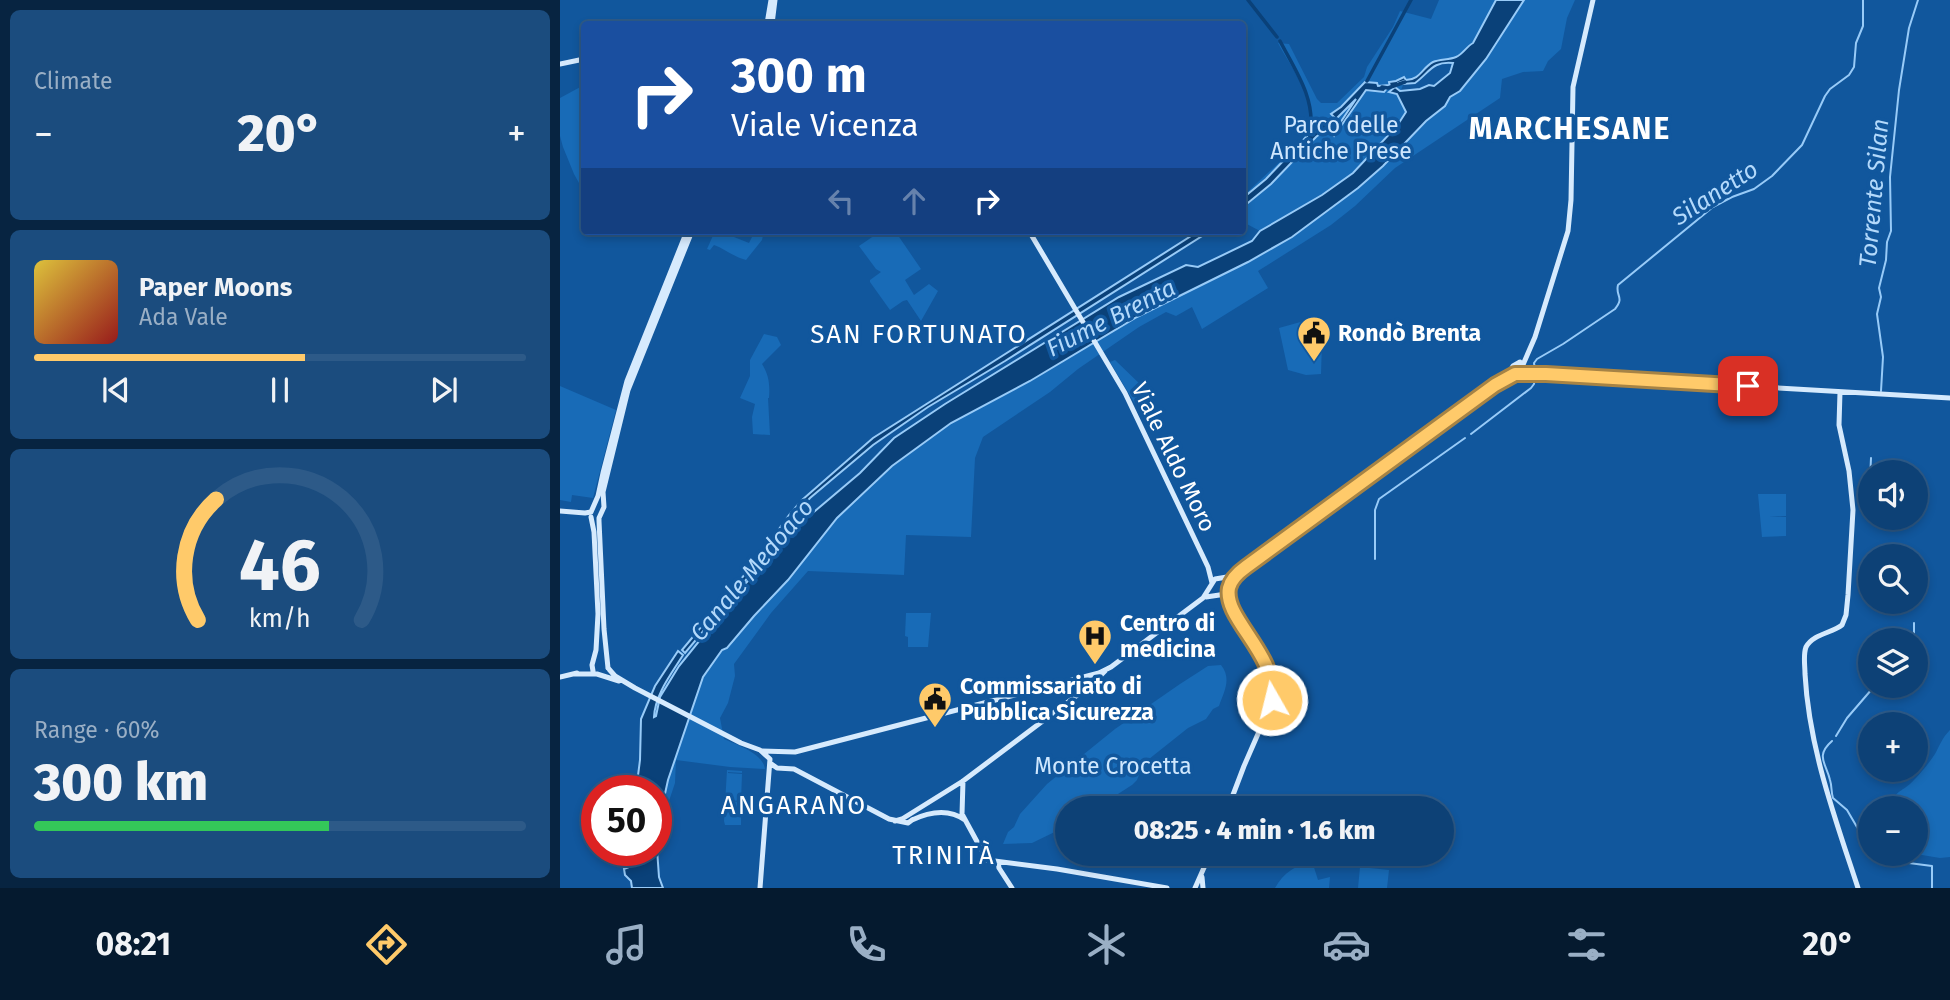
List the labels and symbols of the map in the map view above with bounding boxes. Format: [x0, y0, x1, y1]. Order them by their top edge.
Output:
park label: Parco delle Antiche Prese [1270, 111, 1412, 165]
district label: MARCHESANE [1469, 111, 1671, 147]
water label: Torrente Silan [1854, 117, 1894, 269]
water label: Silanetto [1666, 155, 1763, 232]
water label: Fiume Brenta [1042, 273, 1180, 363]
public building icon: Rondò Brenta [1295, 314, 1333, 363]
district label: SAN FORTUNATO [810, 319, 1028, 350]
place label: Rondò Brenta [1338, 319, 1481, 347]
pin [1718, 356, 1778, 416]
street label: Viale Aldo Moro [1126, 378, 1222, 536]
water label: Canale Medoaco [685, 493, 819, 647]
place label: Centro di medicina [1120, 609, 1216, 663]
hospital icon: Centro di medicina [1076, 617, 1114, 666]
position arrow [1235, 663, 1309, 737]
place label: Commissariato di Pubblica Sicurezza [960, 672, 1154, 726]
public building icon: Commissariato di Pubblica Sicurezza [916, 680, 954, 729]
park label: Monte Crocetta [1034, 752, 1192, 780]
speed limit sign: 50 [581, 775, 672, 866]
district label: ANGARANO [721, 790, 867, 821]
district label: TRINITÀ [892, 840, 996, 871]

